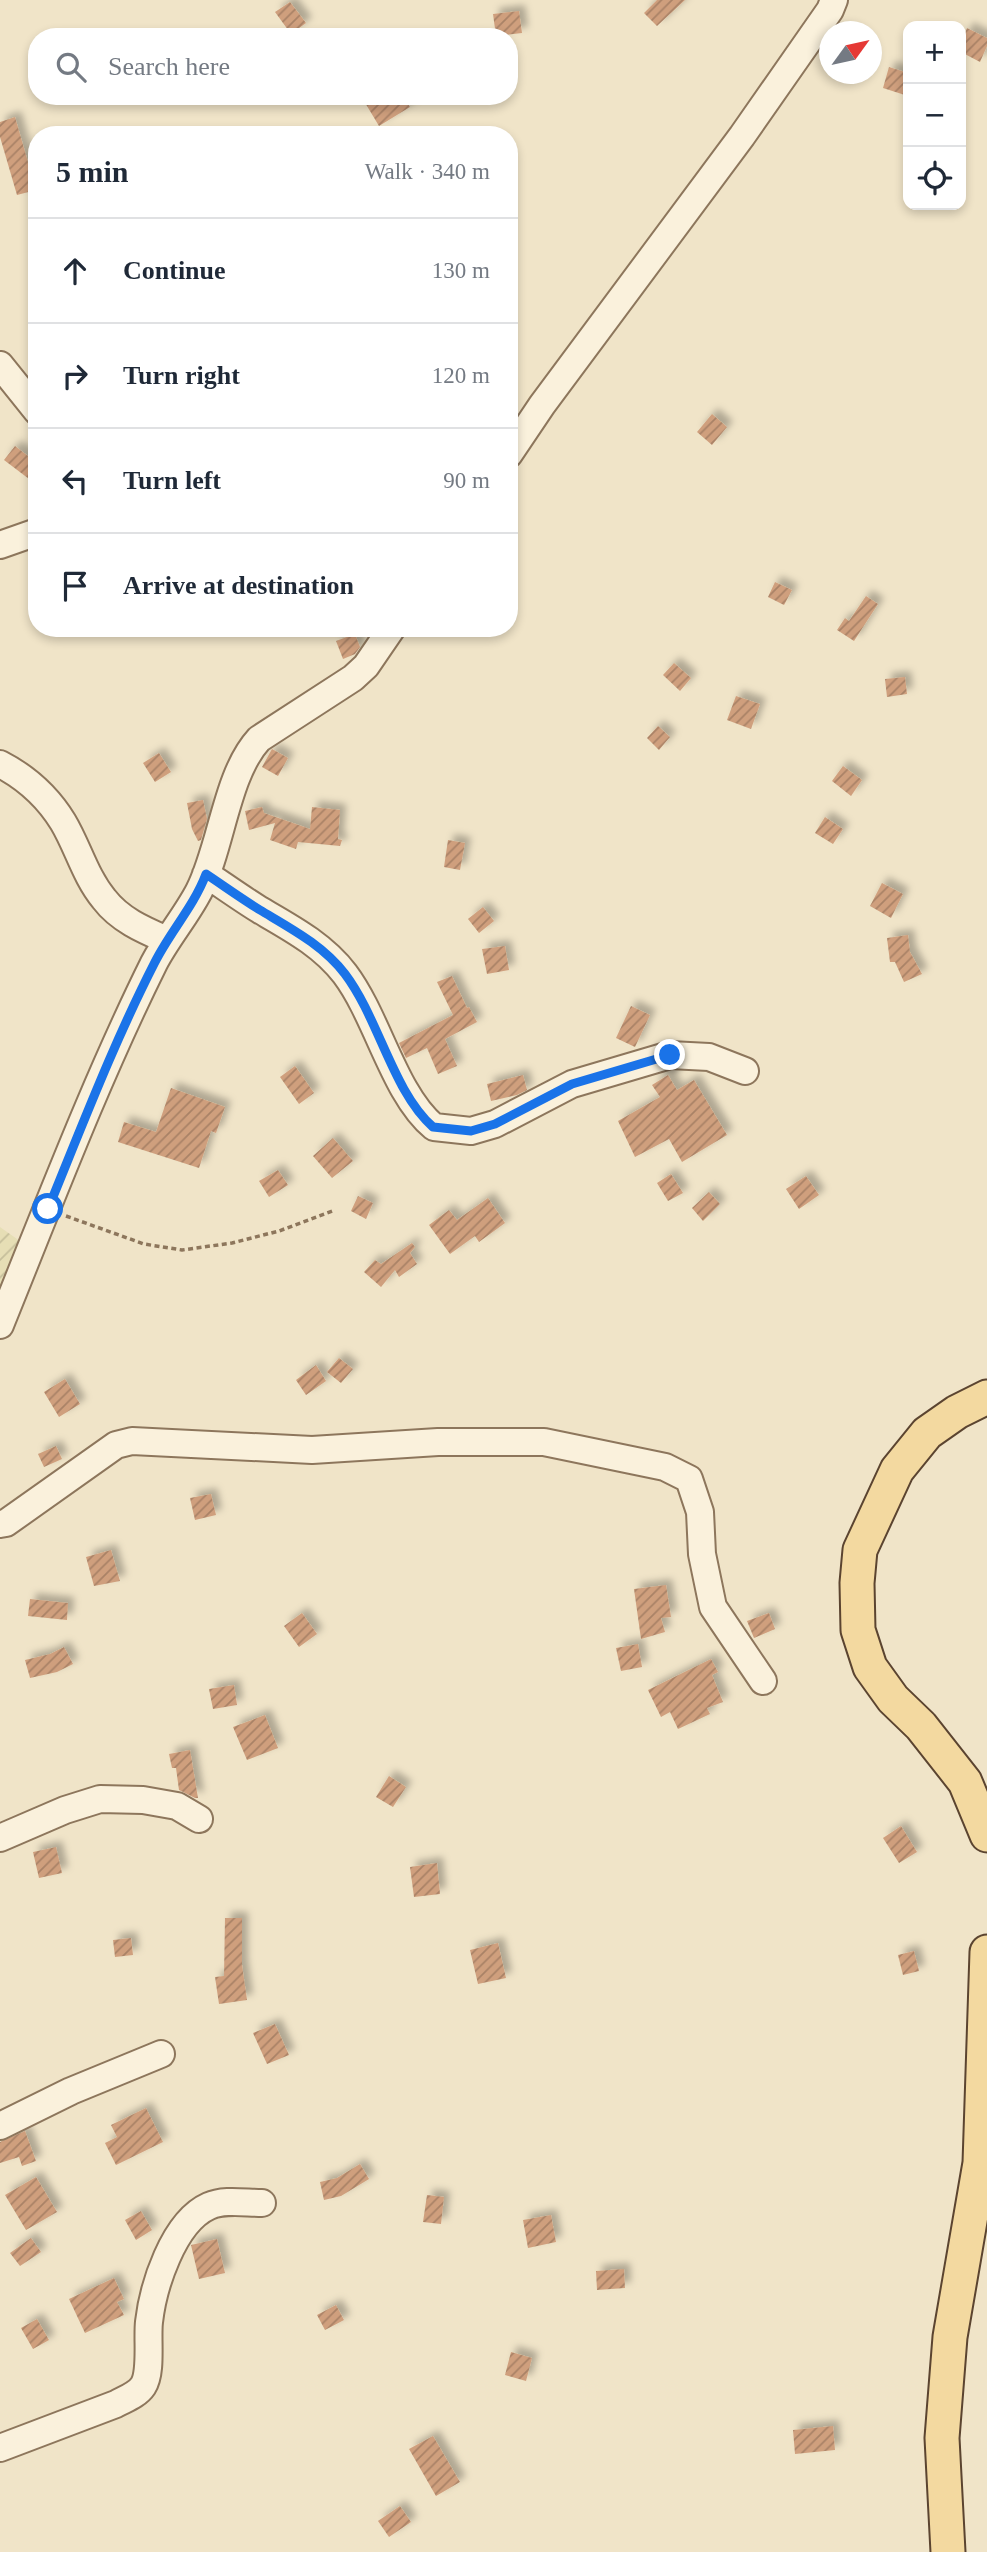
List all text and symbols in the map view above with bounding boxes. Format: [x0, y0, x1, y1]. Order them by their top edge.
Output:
north arrow [819, 21, 882, 84]
map controls [903, 21, 966, 210]
button: + [903, 21, 966, 84]
search box [28, 28, 518, 105]
icon: search [52, 48, 90, 86]
text: Search here [108, 52, 230, 81]
button: − [903, 84, 966, 147]
button: locate [903, 147, 966, 210]
text: 5 min [56, 155, 129, 188]
text: Walk · 340 m [365, 159, 490, 184]
icon: ahead [56, 252, 94, 290]
text: Continue [123, 256, 226, 285]
text: 130 m [432, 258, 490, 283]
icon: right [56, 357, 94, 395]
text: Turn right [123, 361, 240, 390]
text: 120 m [432, 363, 490, 388]
icon: left [56, 462, 94, 500]
text: Turn left [123, 466, 221, 495]
text: 90 m [443, 468, 490, 493]
icon: arrive [56, 567, 94, 605]
text: Arrive at destination [123, 571, 354, 600]
route end [654, 1039, 685, 1070]
route start [32, 1193, 63, 1224]

